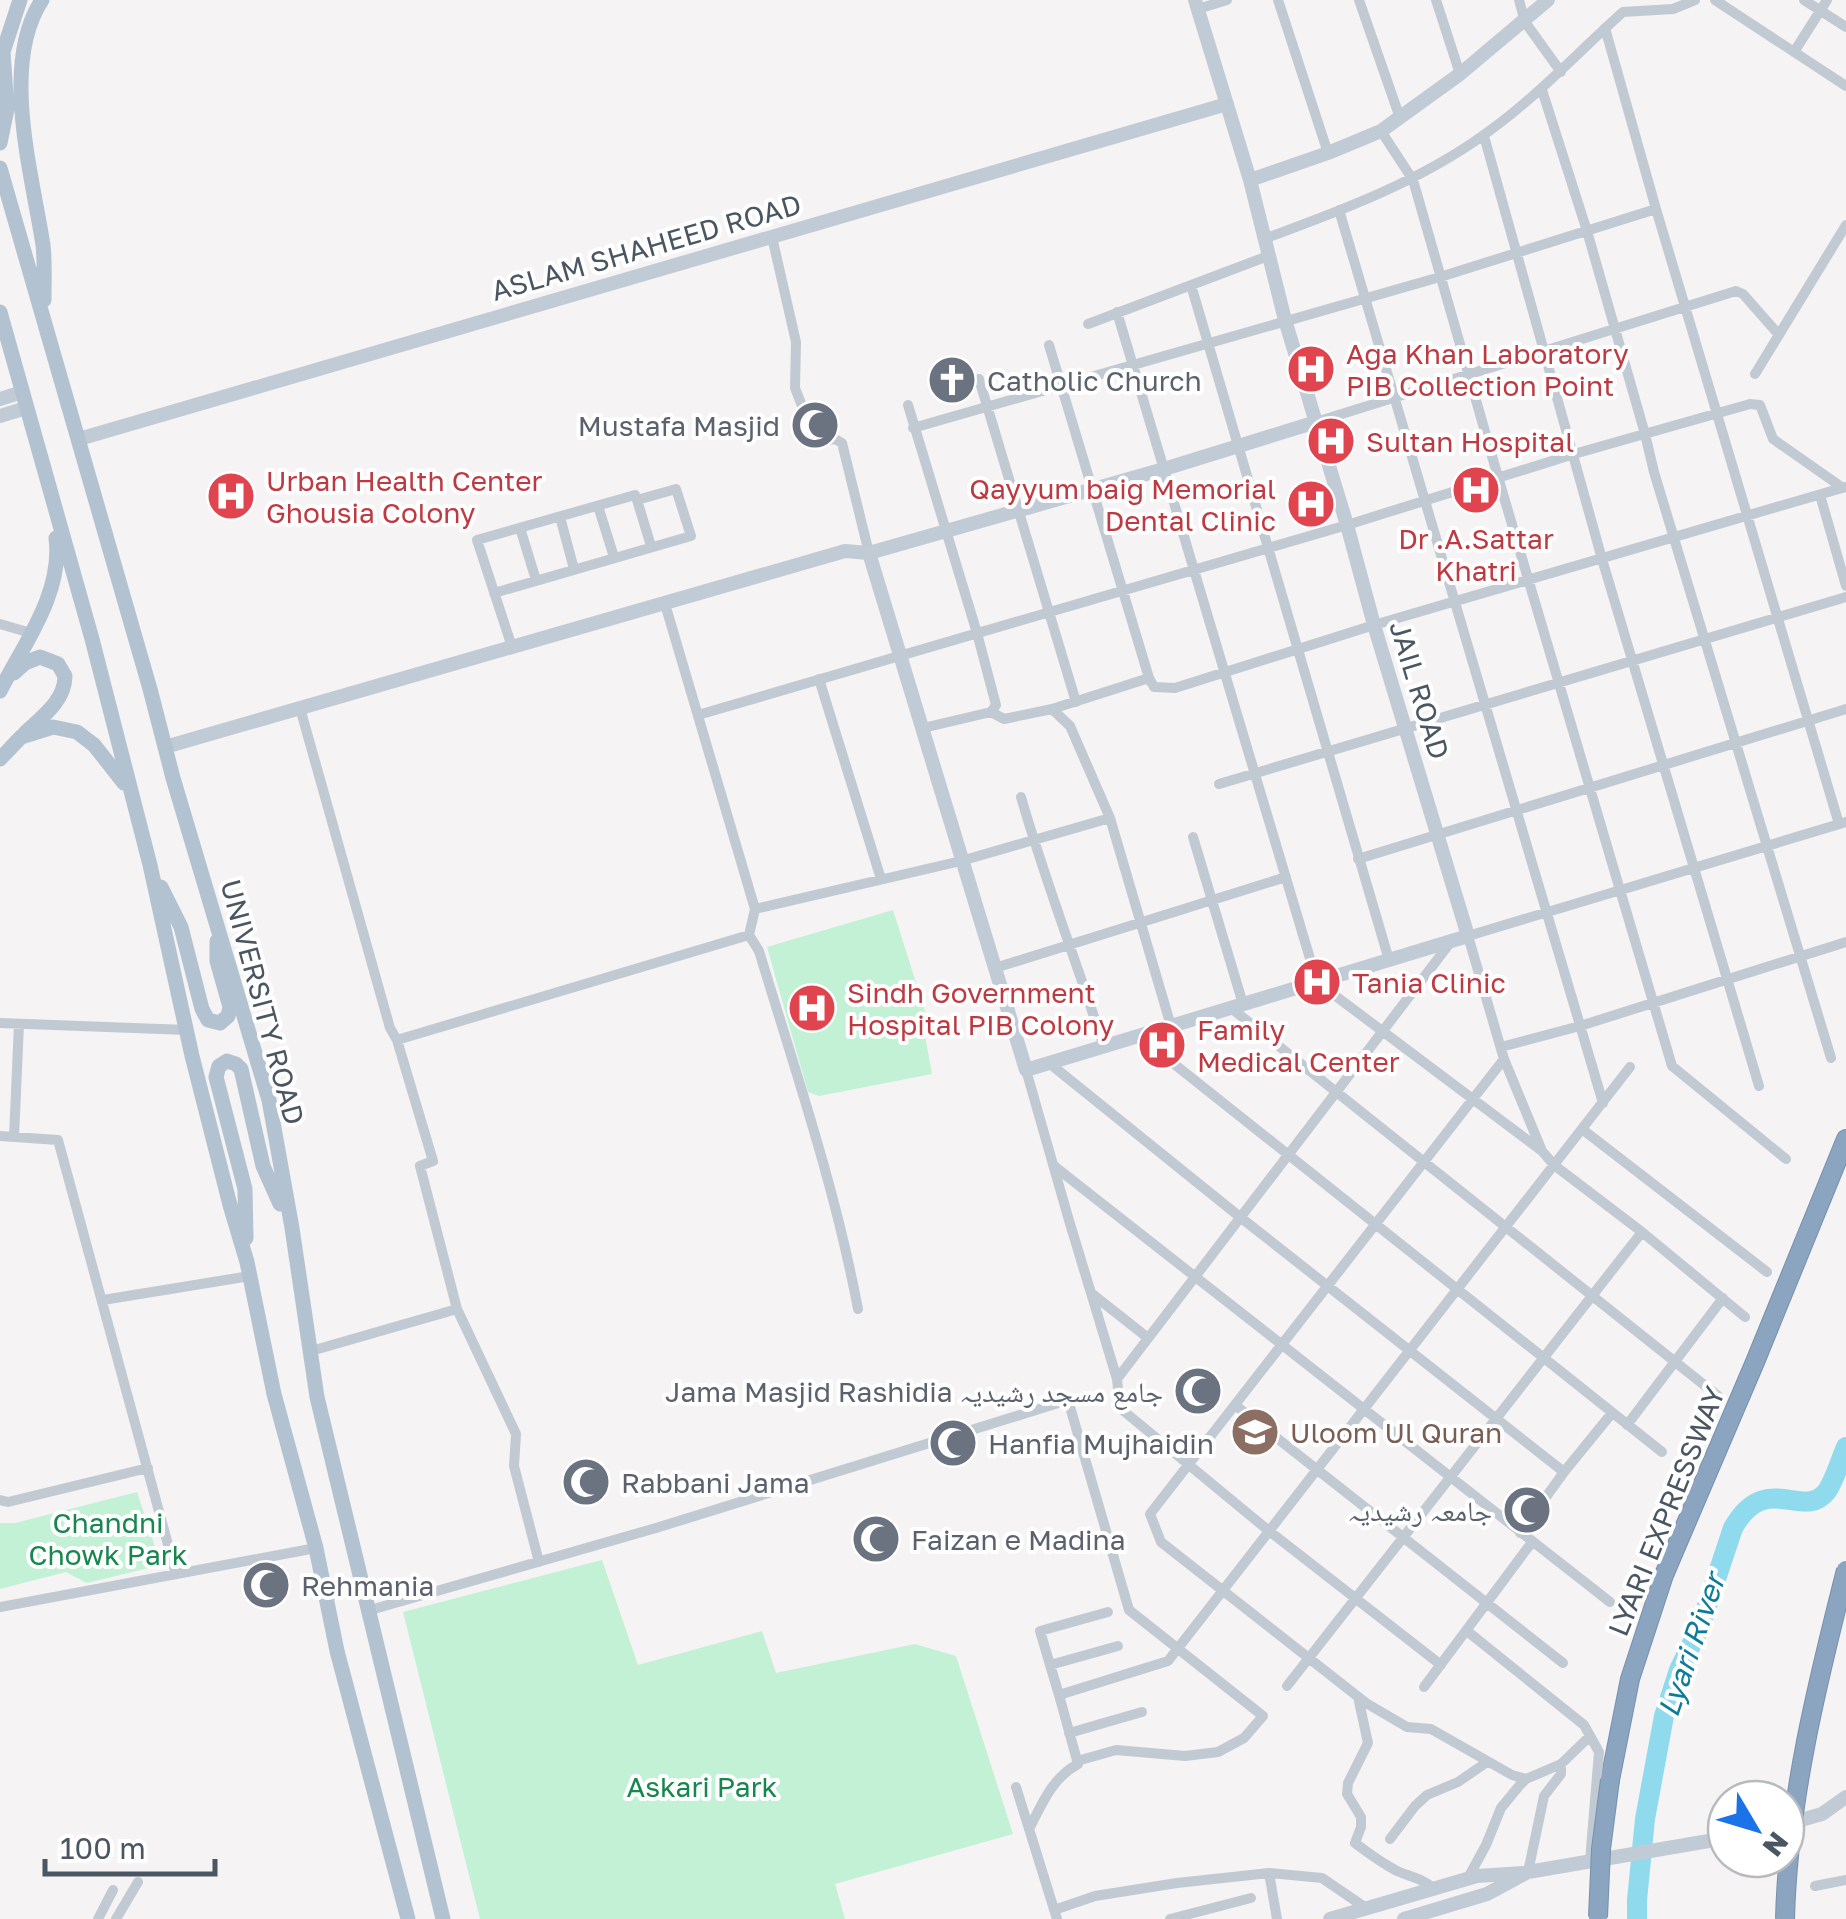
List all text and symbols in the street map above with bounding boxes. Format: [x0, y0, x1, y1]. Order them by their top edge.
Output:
street label: ASLAM SHAHEED ROAD [487, 187, 805, 307]
place label: Aga Khan Laboratory PIB Collection Point [1346, 337, 1629, 402]
hospital icon: Aga Khan Laboratory PIB Collection Point [1285, 343, 1337, 395]
church icon: Catholic Church [926, 354, 978, 406]
place label: Catholic Church [987, 364, 1202, 397]
mosque icon: Mustafa Masjid [789, 399, 841, 451]
place label: Mustafa Masjid [578, 409, 780, 442]
hospital icon: Sultan Hospital [1305, 415, 1357, 467]
place label: Sultan Hospital [1366, 425, 1574, 458]
place label: Urban Health Center Ghousia Colony [266, 464, 542, 529]
hospital icon: Dr .A.Sattar Khatri [1450, 464, 1502, 516]
hospital icon: Urban Health Center Ghousia Colony [205, 470, 257, 522]
place label: Qayyum baig Memorial Dental Clinic [969, 472, 1276, 537]
hospital icon: Qayyum baig Memorial Dental Clinic [1285, 478, 1337, 530]
place label: Dr .A.Sattar Khatri [1398, 522, 1554, 587]
street label: JAIL ROAD [1383, 617, 1457, 763]
street label: UNIVERSITY ROAD [214, 876, 312, 1128]
hospital icon: Tania Clinic [1291, 956, 1343, 1008]
place label: Tania Clinic [1352, 966, 1506, 999]
place label: Sindh Government Hospital PIB Colony [847, 976, 1114, 1041]
hospital icon: Sindh Government Hospital PIB Colony [786, 982, 838, 1034]
place label: Family Medical Center [1197, 1013, 1400, 1078]
hospital icon: Family Medical Center [1136, 1019, 1188, 1071]
mosque icon: Jama Masjid Rashidia جامع مسجد رشیدیہ [1172, 1365, 1224, 1417]
place label: Jama Masjid Rashidia جامع مسجد رشیدیہ [665, 1375, 1163, 1410]
street label: LYARI EXPRESSWAY [1601, 1381, 1731, 1640]
school or university icon: Uloom Ul Quran [1229, 1406, 1281, 1458]
place label: Uloom Ul Quran [1290, 1416, 1502, 1449]
mosque icon: Hanfia Mujhaidin [927, 1417, 979, 1469]
place label: Hanfia Mujhaidin [988, 1427, 1214, 1460]
mosque icon: Rabbani Jama [560, 1456, 612, 1508]
place label: Rabbani Jama [621, 1466, 810, 1499]
mosque icon: جامعہ رشیدیہ [1501, 1484, 1553, 1536]
place label: جامعہ رشیدیہ [1348, 1494, 1492, 1527]
park label: Chandni Chowk Park [29, 1506, 188, 1571]
mosque icon: Faizan e Madina [850, 1513, 902, 1565]
place label: Faizan e Madina [911, 1523, 1126, 1556]
mosque icon: Rehmania [240, 1559, 292, 1611]
water label: Lyari River [1650, 1565, 1734, 1721]
place label: Rehmania [301, 1569, 434, 1602]
park label: Askari Park [627, 1770, 778, 1803]
north arrow [1706, 1779, 1806, 1879]
scale bar [45, 1814, 215, 1876]
text: N [1757, 1826, 1796, 1863]
text: 100 m [60, 1830, 146, 1866]

